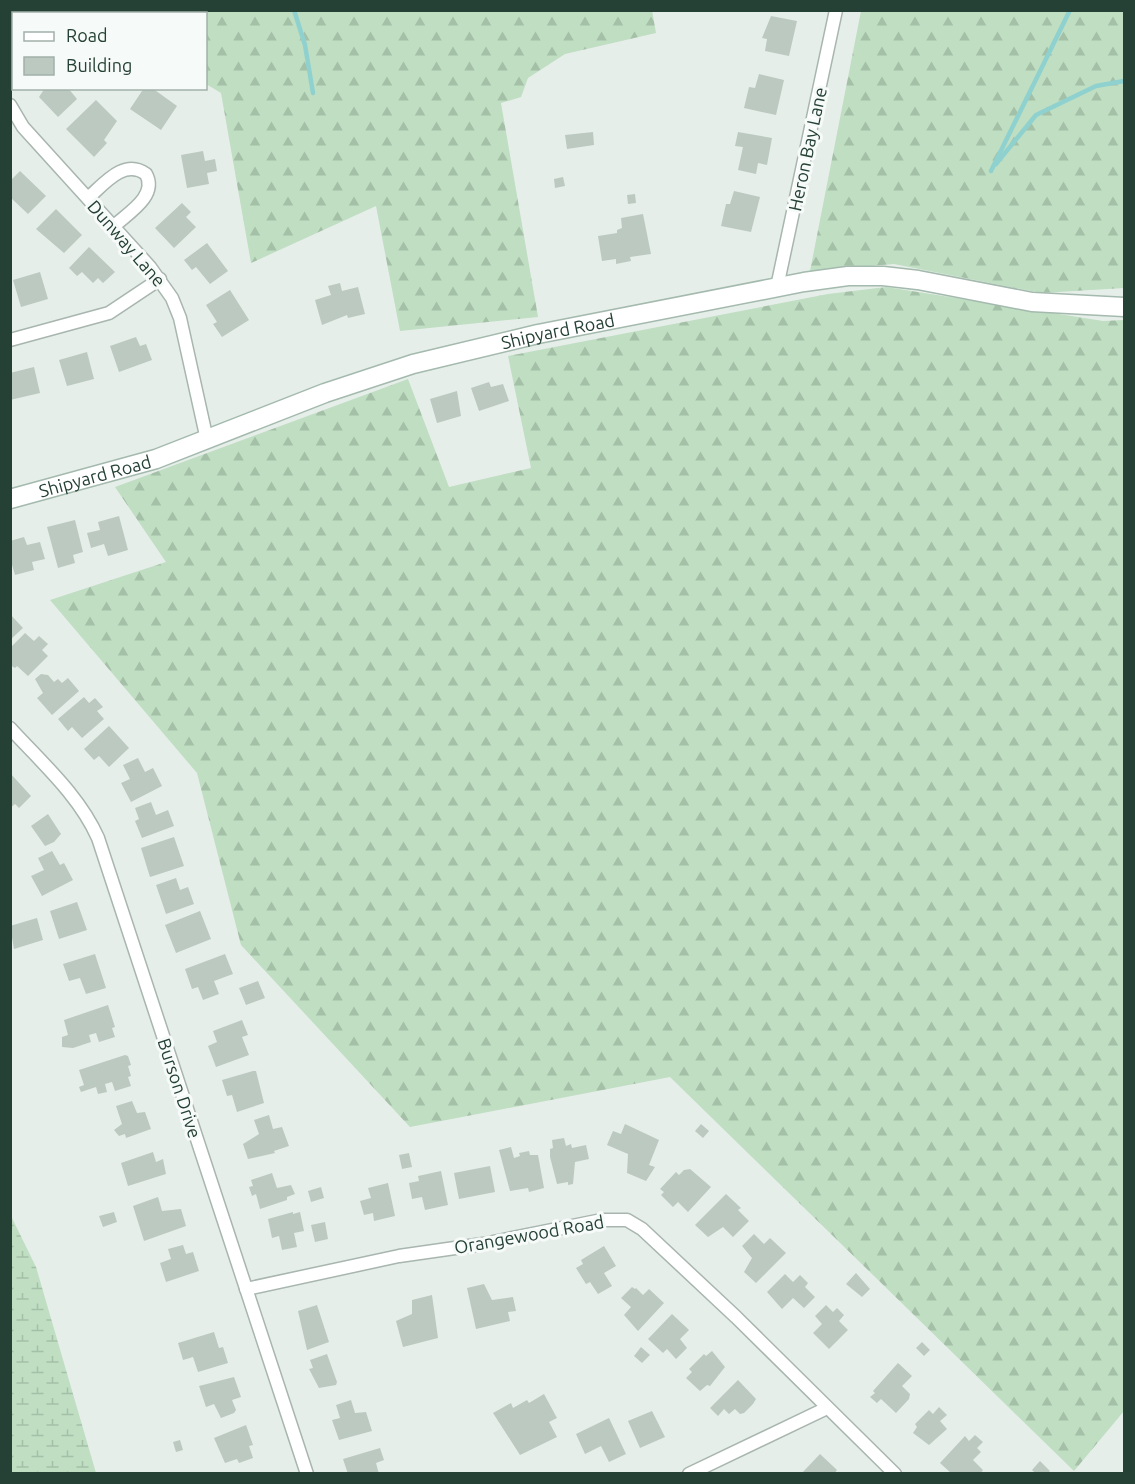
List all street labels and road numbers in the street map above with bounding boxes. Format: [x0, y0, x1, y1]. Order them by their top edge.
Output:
street label: Heron Bay Lane [784, 85, 830, 213]
street label: Dunway Lane [84, 196, 170, 290]
street label: Shipyard Road [499, 309, 616, 353]
street label: Shipyard Road [37, 451, 153, 501]
street label: Burson Drive [154, 1036, 206, 1140]
street label: Orangewood Road [453, 1211, 605, 1257]

